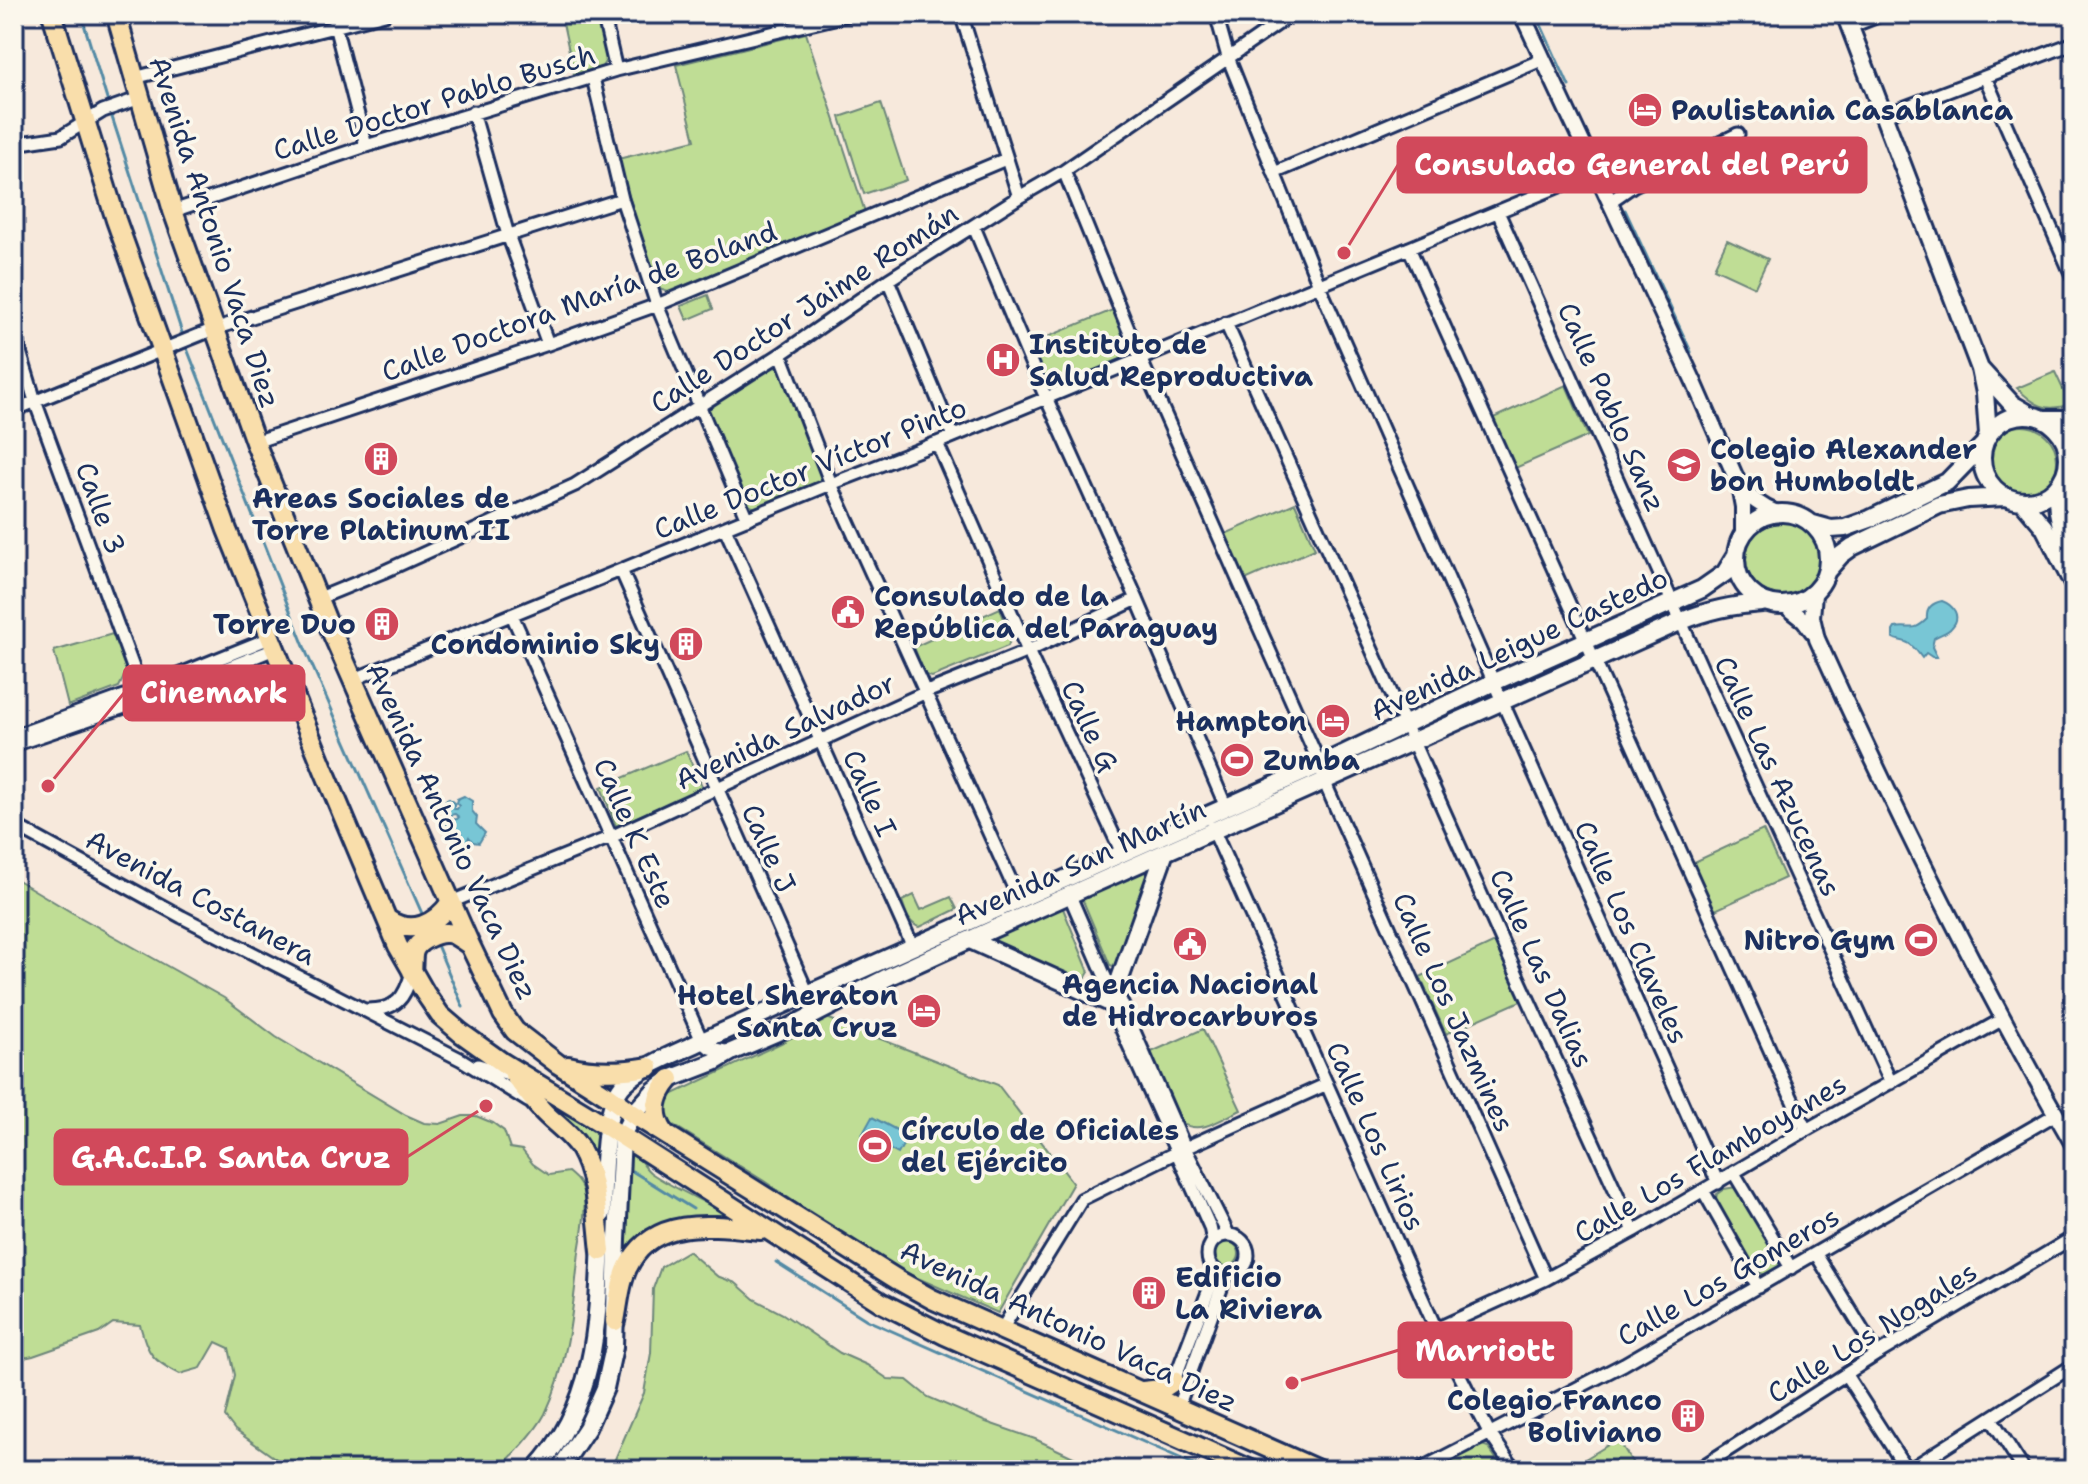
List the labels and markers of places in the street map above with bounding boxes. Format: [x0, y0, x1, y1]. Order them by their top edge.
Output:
hotel icon: Paulistania Casablanca [1626, 91, 1664, 129]
place label: Paulistania Casablanca [1671, 91, 2013, 129]
callout: Consulado General del Perú [1398, 138, 1866, 192]
place label: Instituto de Salud Reproductiva [1029, 325, 1313, 395]
hospital icon: Instituto de Salud Reproductiva [984, 341, 1022, 379]
place label: Colegio Alexander bon Humboldt [1710, 430, 1977, 500]
building icon: Areas Sociales de Torre Platinum II [362, 440, 400, 478]
school or university icon: Colegio Alexander bon Humboldt [1665, 446, 1703, 484]
place label: Areas Sociales de Torre Platinum II [252, 479, 510, 549]
place label: Consulado de la República del Paraguay [874, 577, 1218, 647]
public building icon: Consulado de la República del Paraguay [829, 593, 867, 631]
place label: Torre Duo [213, 605, 356, 643]
building icon: Torre Duo [363, 605, 401, 643]
place label: Condominio Sky [430, 625, 660, 663]
building icon: Condominio Sky [667, 625, 705, 663]
callout: Cinemark [124, 666, 304, 720]
place label: Hampton [1176, 702, 1307, 740]
hotel icon: Hampton [1314, 702, 1352, 740]
sports icon: Zumba [1218, 741, 1256, 779]
place label: Zumba [1263, 741, 1360, 779]
place label: Nitro Gym [1743, 921, 1895, 959]
sports icon: Nitro Gym [1902, 921, 1940, 959]
public building icon: Agencia Nacional de Hidrocarburos [1171, 925, 1209, 963]
place label: Agencia Nacional de Hidrocarburos [1062, 965, 1319, 1035]
place label: Hotel Sheraton Santa Cruz [677, 976, 898, 1046]
hotel icon: Hotel Sheraton Santa Cruz [905, 992, 943, 1030]
place label: Círculo de Oficiales del Ejército [901, 1111, 1179, 1181]
sports icon: Círculo de Oficiales del Ejército [856, 1127, 894, 1165]
callout: G.A.C.I.P. Santa Cruz [55, 1130, 407, 1184]
place label: Edificio La Riviera [1175, 1258, 1322, 1328]
building icon: Edificio La Riviera [1130, 1274, 1168, 1312]
callout: Marriott [1399, 1323, 1571, 1377]
place label: Colegio Franco Boliviano [1447, 1381, 1662, 1451]
building icon: Colegio Franco Boliviano [1669, 1397, 1707, 1435]

